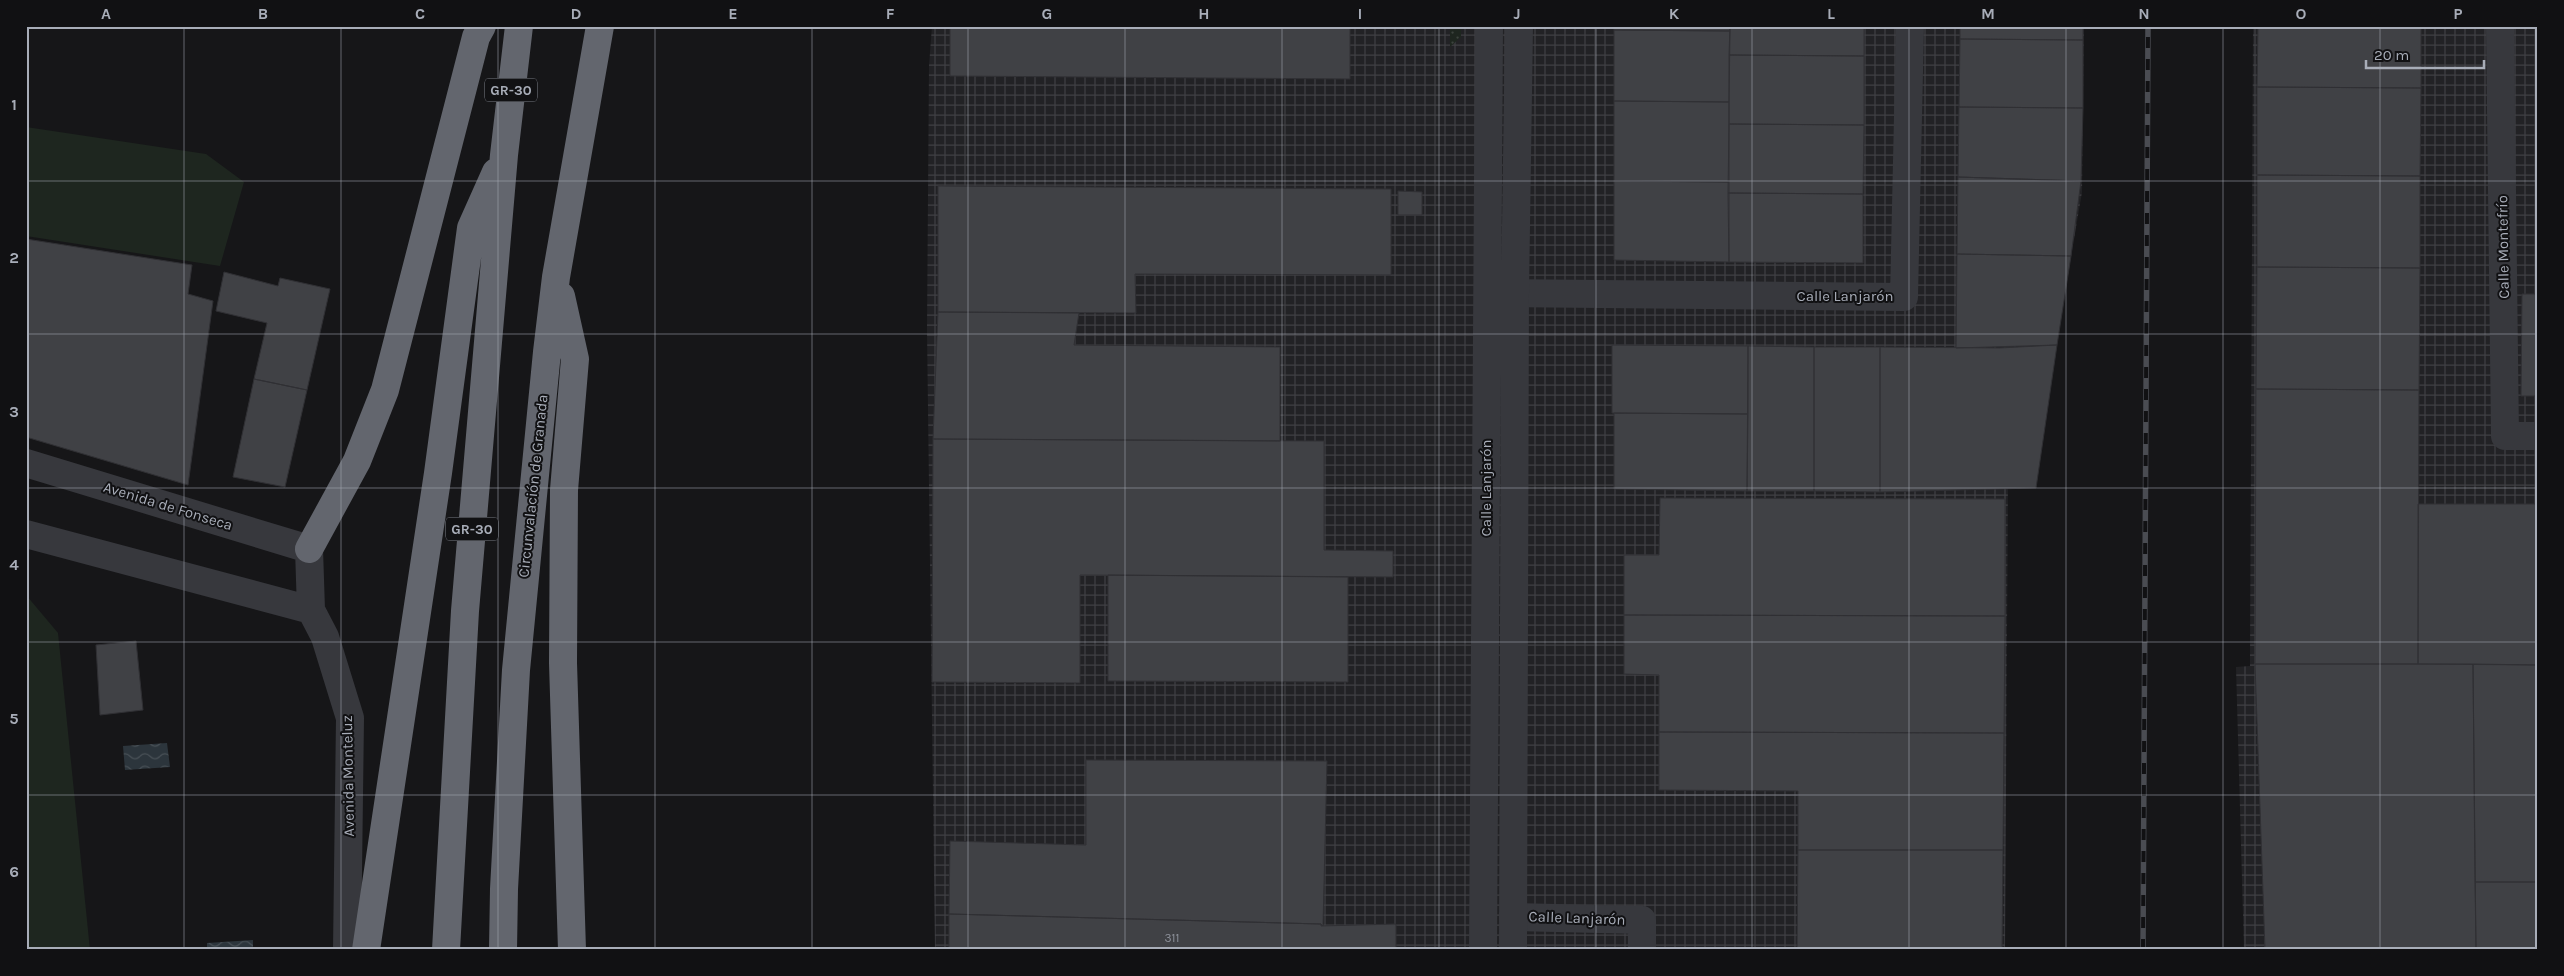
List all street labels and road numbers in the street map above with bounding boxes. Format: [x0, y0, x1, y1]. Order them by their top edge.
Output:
road number: GR-30 [485, 78, 537, 102]
street label: Calle Montefrío [2493, 195, 2513, 299]
street label: Calle Lanjarón [1796, 287, 1894, 305]
street label: Circunvalación de Granada [514, 393, 552, 579]
street label: Calle Lanjarón [1477, 439, 1495, 537]
street label: Avenida de Fonseca [101, 478, 235, 534]
road number: GR-30 [446, 518, 498, 540]
street label: Avenida Monteluz [338, 715, 358, 837]
street label: Calle Lanjarón [1528, 907, 1626, 929]

